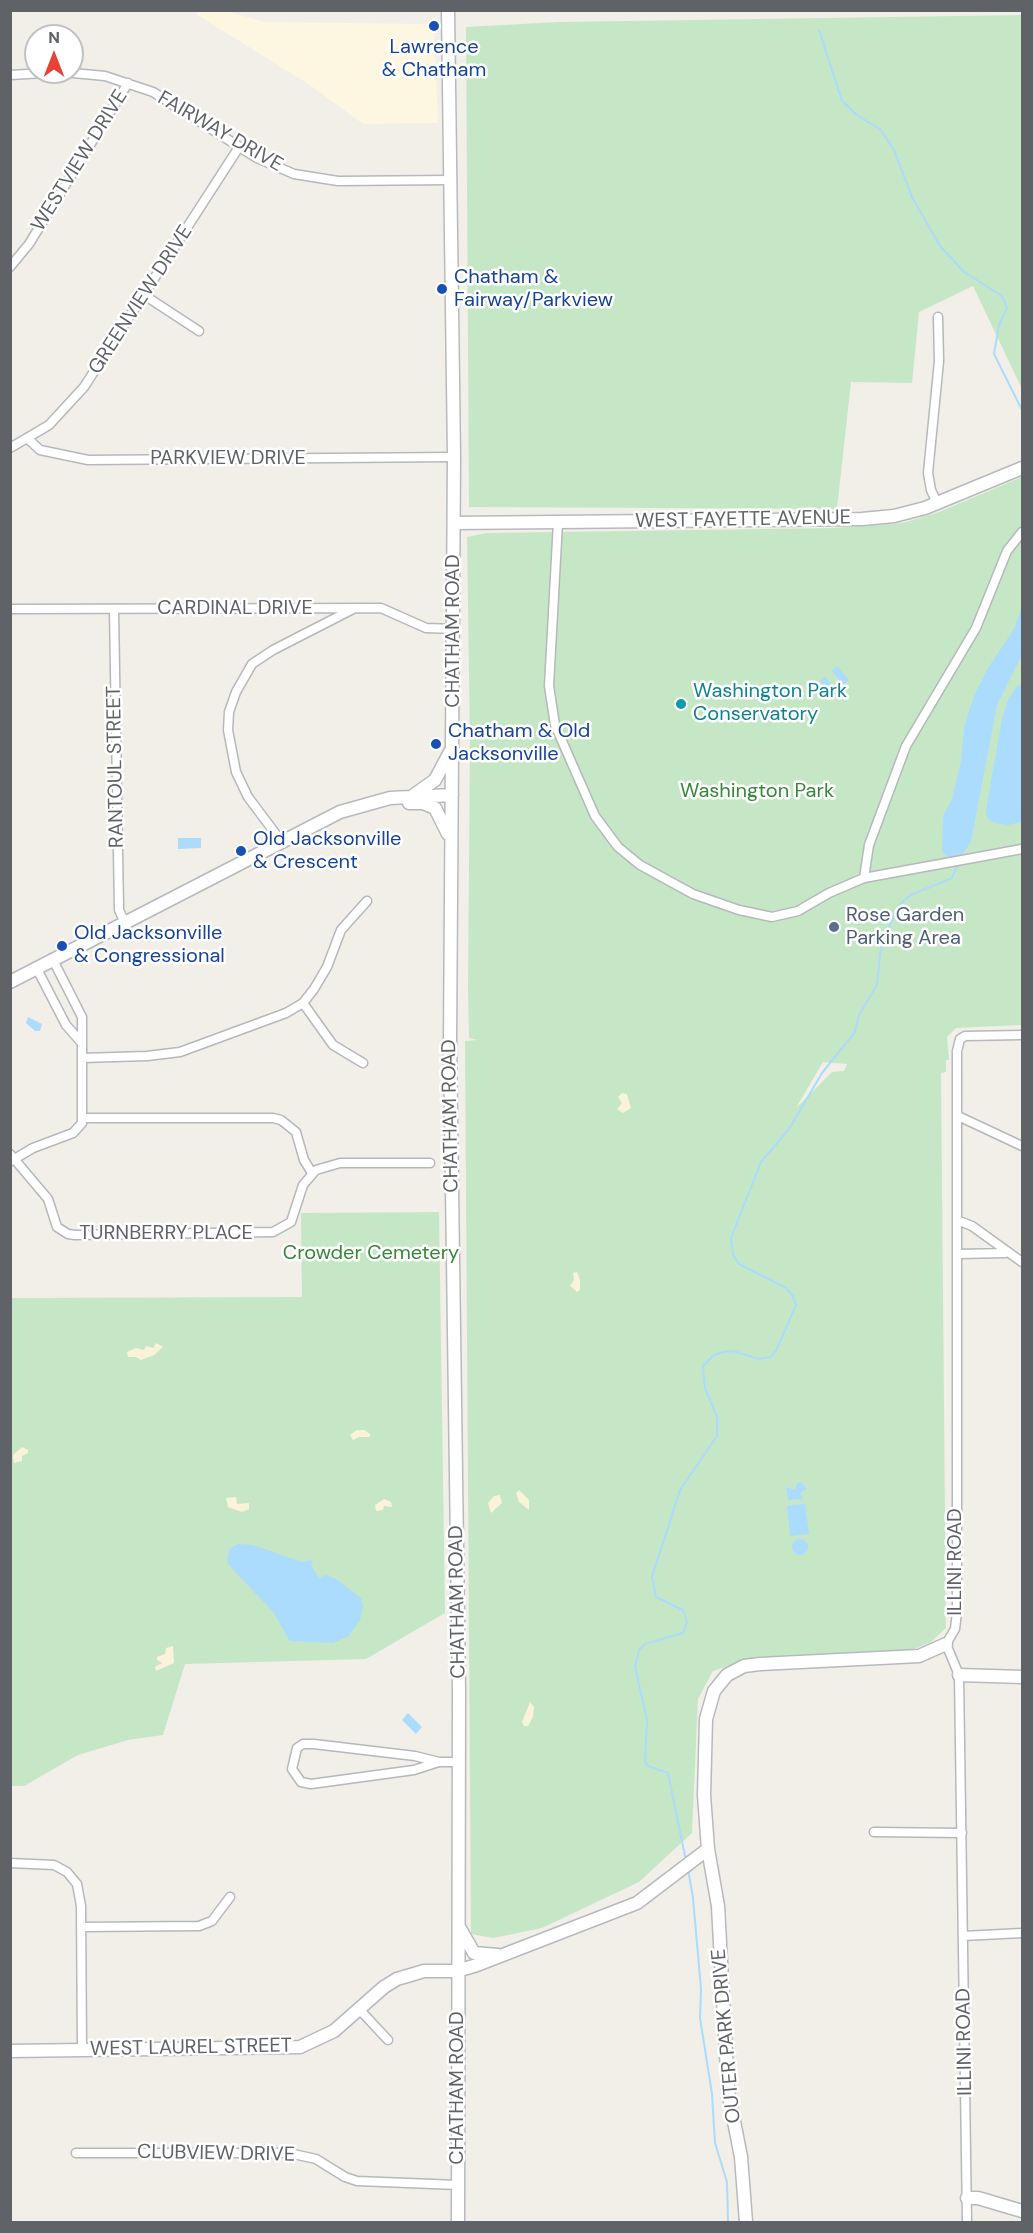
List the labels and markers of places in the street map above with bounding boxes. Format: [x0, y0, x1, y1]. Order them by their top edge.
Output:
marker: Lawrence & Chatham [427, 19, 441, 33]
place label: Lawrence & Chatham [382, 36, 486, 83]
place label: Chatham & Fairway/Parkview [454, 266, 613, 313]
marker: Chatham & Fairway/Parkview [435, 282, 449, 296]
place label: Washington Park Conservatory [693, 680, 847, 727]
marker: Washington Park Conservatory [674, 697, 688, 711]
place label: Chatham & Old Jacksonville [448, 720, 590, 767]
marker: Chatham & Old Jacksonville [429, 737, 443, 751]
place label: Old Jacksonville & Crescent [253, 828, 401, 875]
marker: Old Jacksonville & Crescent [234, 844, 248, 858]
place label: Rose Garden Parking Area [846, 904, 964, 951]
marker: Rose Garden Parking Area [827, 920, 841, 934]
place label: Old Jacksonville & Congressional [74, 922, 225, 969]
marker: Old Jacksonville & Congressional [55, 939, 69, 953]

